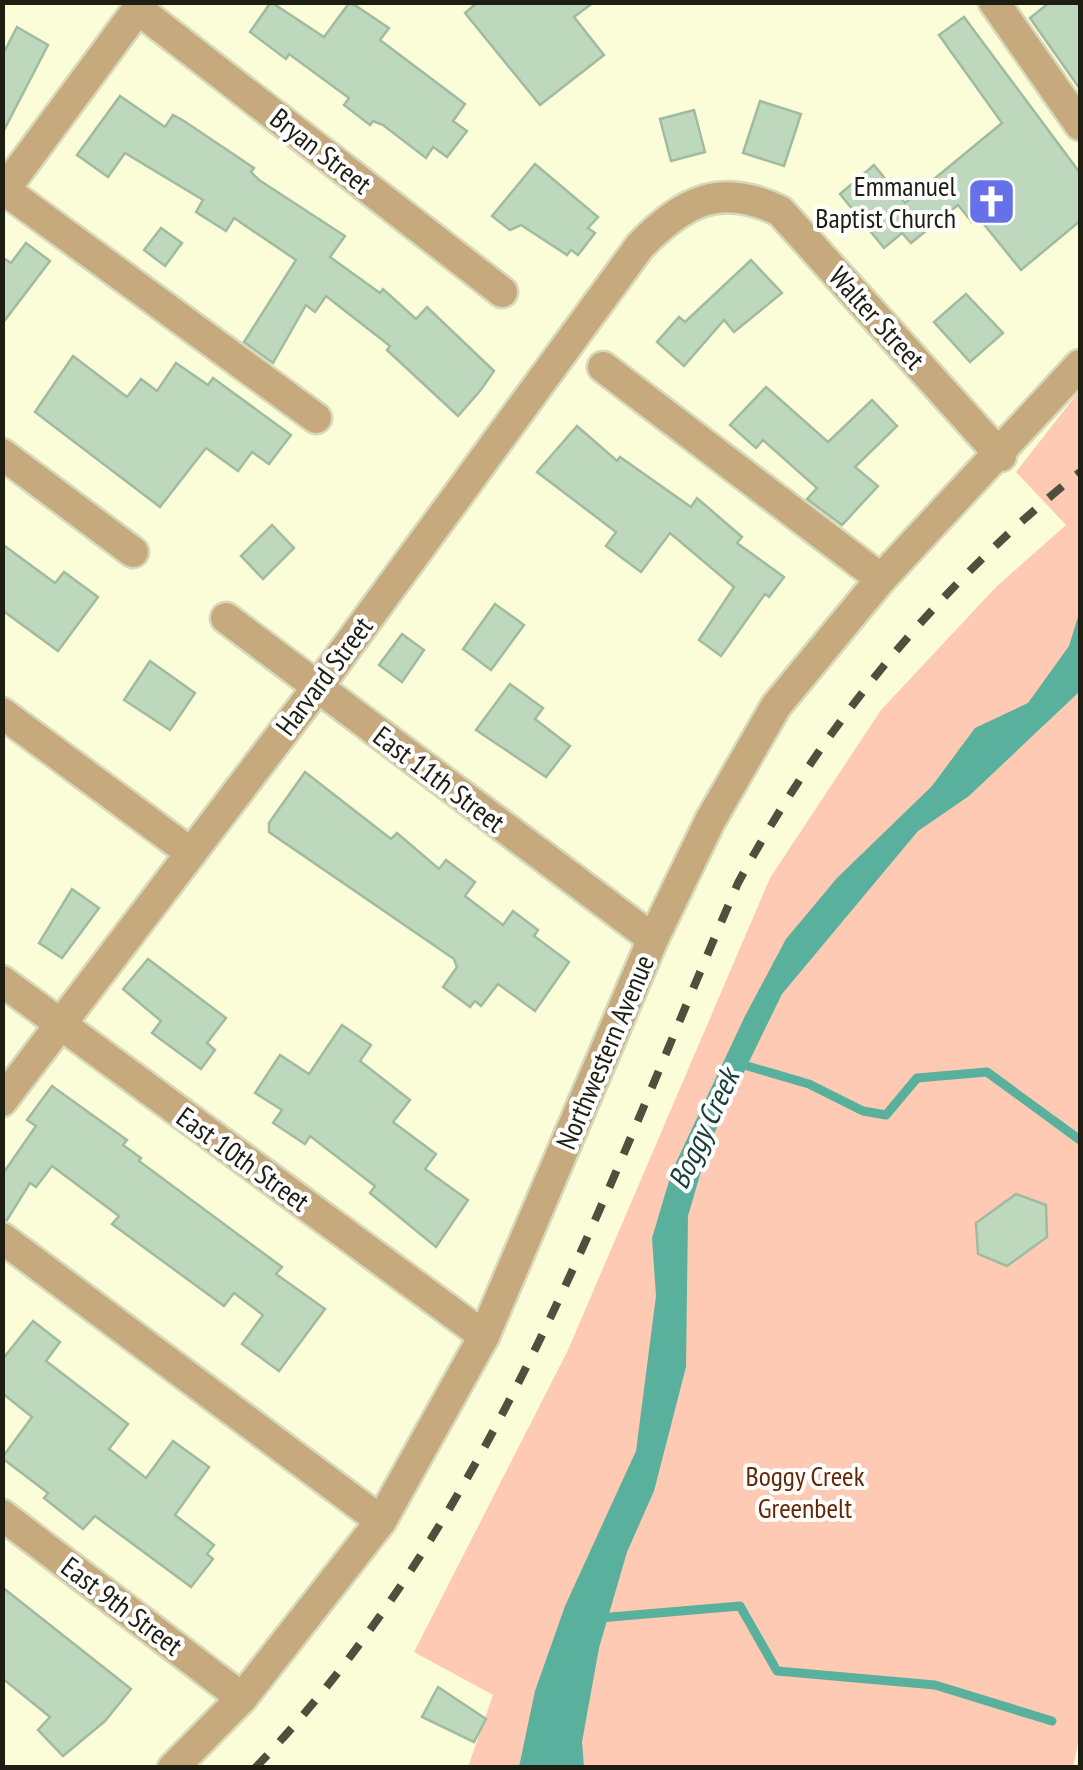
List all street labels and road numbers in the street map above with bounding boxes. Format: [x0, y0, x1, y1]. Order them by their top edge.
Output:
street label: Bryan Street [263, 99, 380, 202]
street label: Walter Street [821, 258, 934, 377]
street label: Harvard Street [267, 609, 381, 743]
street label: East 11th Street [366, 717, 513, 840]
street label: Northwestern Avenue [547, 949, 662, 1155]
street label: East 10th Street [170, 1098, 317, 1219]
street label: East 9th Street [54, 1548, 191, 1664]

